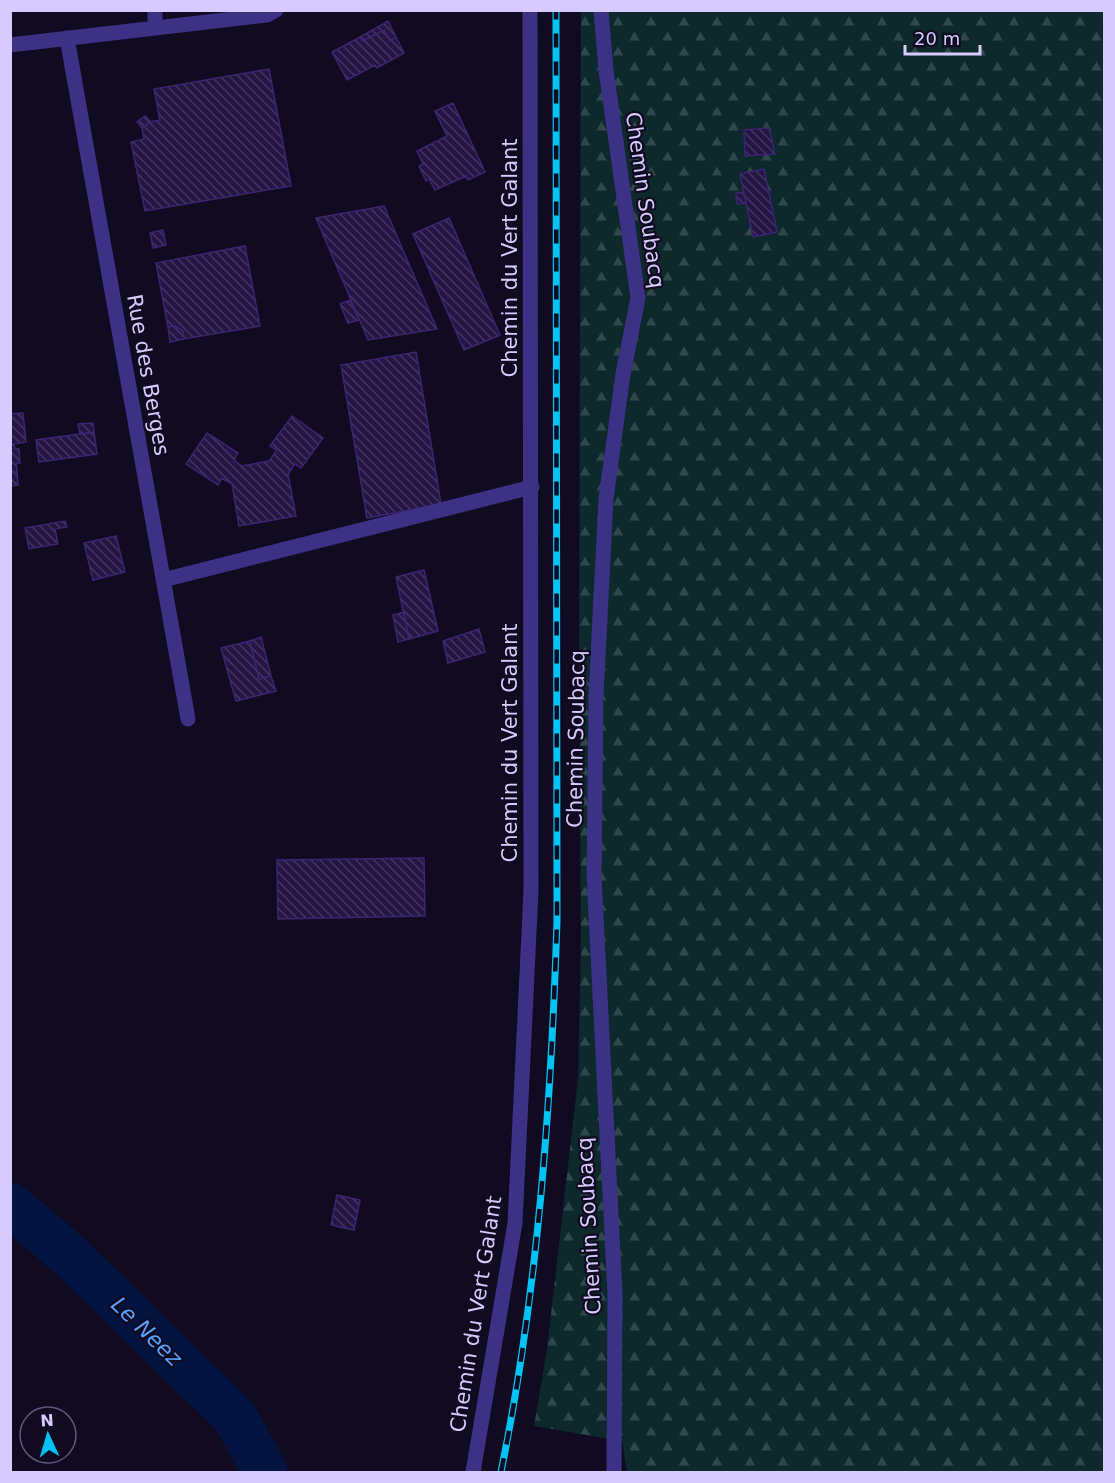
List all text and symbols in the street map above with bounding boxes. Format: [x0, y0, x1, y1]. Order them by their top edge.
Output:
scale bar [905, 18, 980, 56]
text: 20 m [914, 28, 960, 49]
street label: Chemin Soubacq [621, 110, 669, 290]
street label: Chemin du Vert Galant [498, 138, 522, 378]
street label: Rue des Berges [122, 293, 174, 457]
street label: Chemin du Vert Galant [498, 623, 522, 863]
street label: Chemin Soubacq [562, 650, 590, 828]
street label: Chemin Soubacq [572, 1137, 606, 1315]
street label: Chemin du Vert Galant [445, 1194, 507, 1434]
water label: Le Neez [106, 1292, 187, 1371]
north arrow [18, 1405, 78, 1465]
text: N [40, 1411, 54, 1430]

